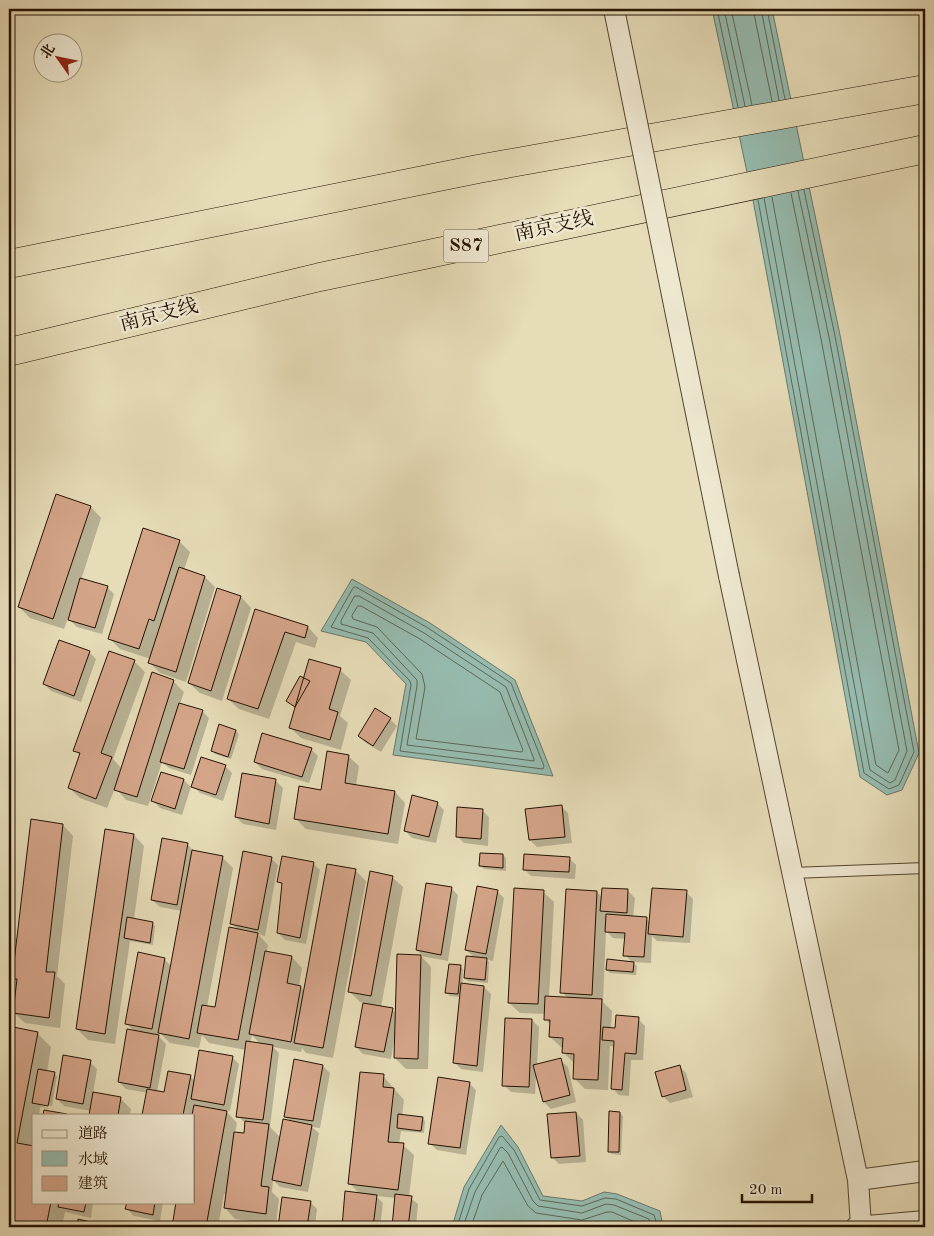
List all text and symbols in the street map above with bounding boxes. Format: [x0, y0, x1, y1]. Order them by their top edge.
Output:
north arrow [32, 32, 82, 82]
text: 北 [37, 41, 58, 61]
street label: 南京支线 [512, 207, 595, 245]
road number: S87 [444, 230, 488, 262]
street label: 南京支线 [117, 295, 200, 335]
legend [32, 1114, 195, 1204]
text: 道路 [78, 1125, 108, 1142]
text: 水域 [78, 1151, 108, 1168]
scale bar [742, 1171, 812, 1203]
text: 建筑 [78, 1175, 108, 1192]
text: 20 m [749, 1183, 783, 1198]

